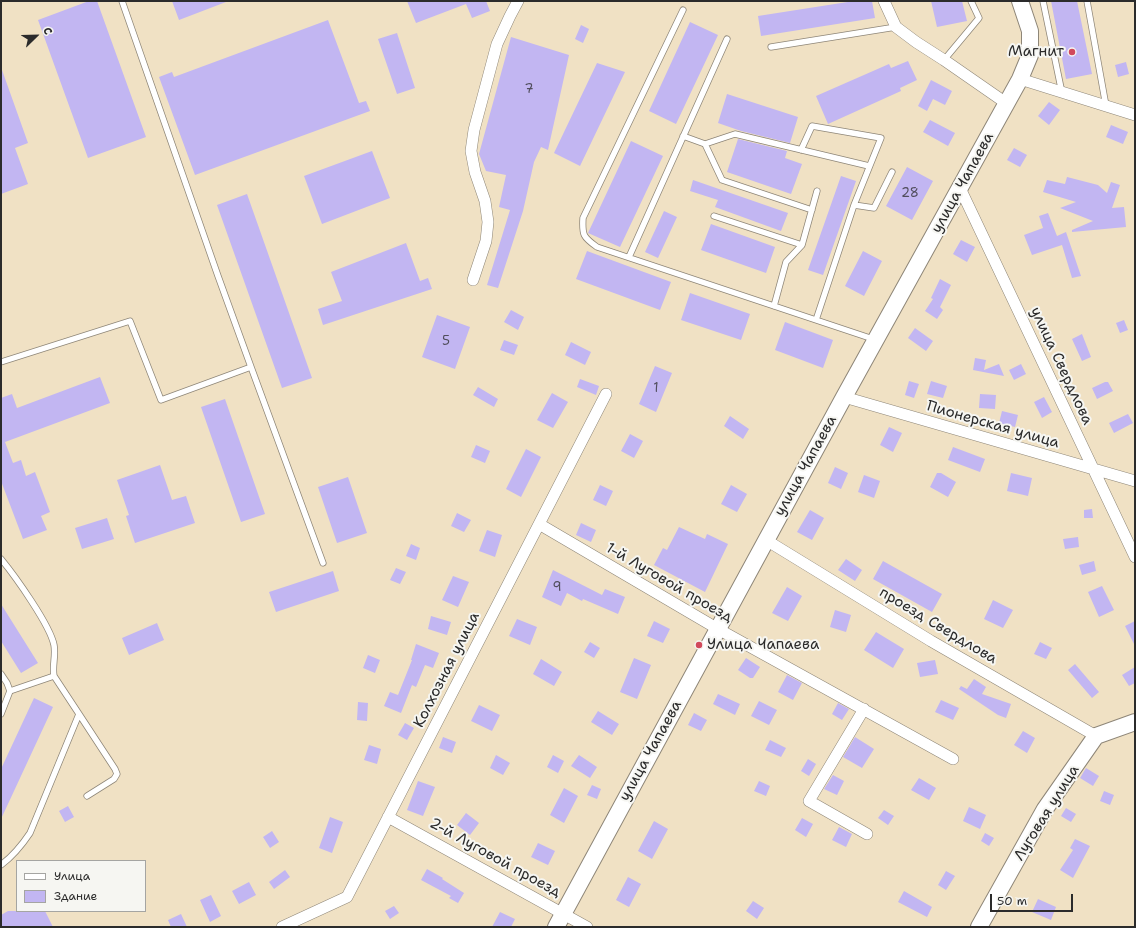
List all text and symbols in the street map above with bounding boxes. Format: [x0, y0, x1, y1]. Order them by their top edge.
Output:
north arrow [16, 16, 56, 56]
text: С [39, 25, 56, 37]
place label: Магнит [1008, 43, 1064, 61]
marker: Магнит [1067, 47, 1077, 57]
house number: 7 [524, 82, 534, 98]
street label: улица Чапаева [928, 130, 998, 236]
house number: 28 [901, 186, 919, 202]
street label: улица Свердлова [1026, 304, 1096, 428]
house number: 5 [442, 334, 450, 350]
house number: 1 [653, 381, 659, 397]
street label: Пионерская улица [925, 397, 1061, 453]
street label: улица Чапаева [771, 413, 841, 519]
street label: 1-й Луговой проезд [602, 539, 736, 627]
house number: 9 [552, 580, 562, 596]
street label: проезд Свердлова [876, 584, 1000, 668]
street label: Колхозная улица [410, 609, 484, 731]
place label: Улица Чапаева [707, 636, 819, 654]
marker: Улица Чапаева [694, 640, 704, 650]
street label: улица Чапаева [616, 698, 686, 804]
street label: Луговая улица [1010, 762, 1084, 864]
street label: 2-й Луговой проезд [426, 814, 564, 902]
legend [16, 860, 146, 912]
text: Улица [54, 868, 90, 884]
scale bar [992, 886, 1075, 912]
text: Здание [54, 888, 97, 904]
text: 50 m [997, 893, 1027, 909]

